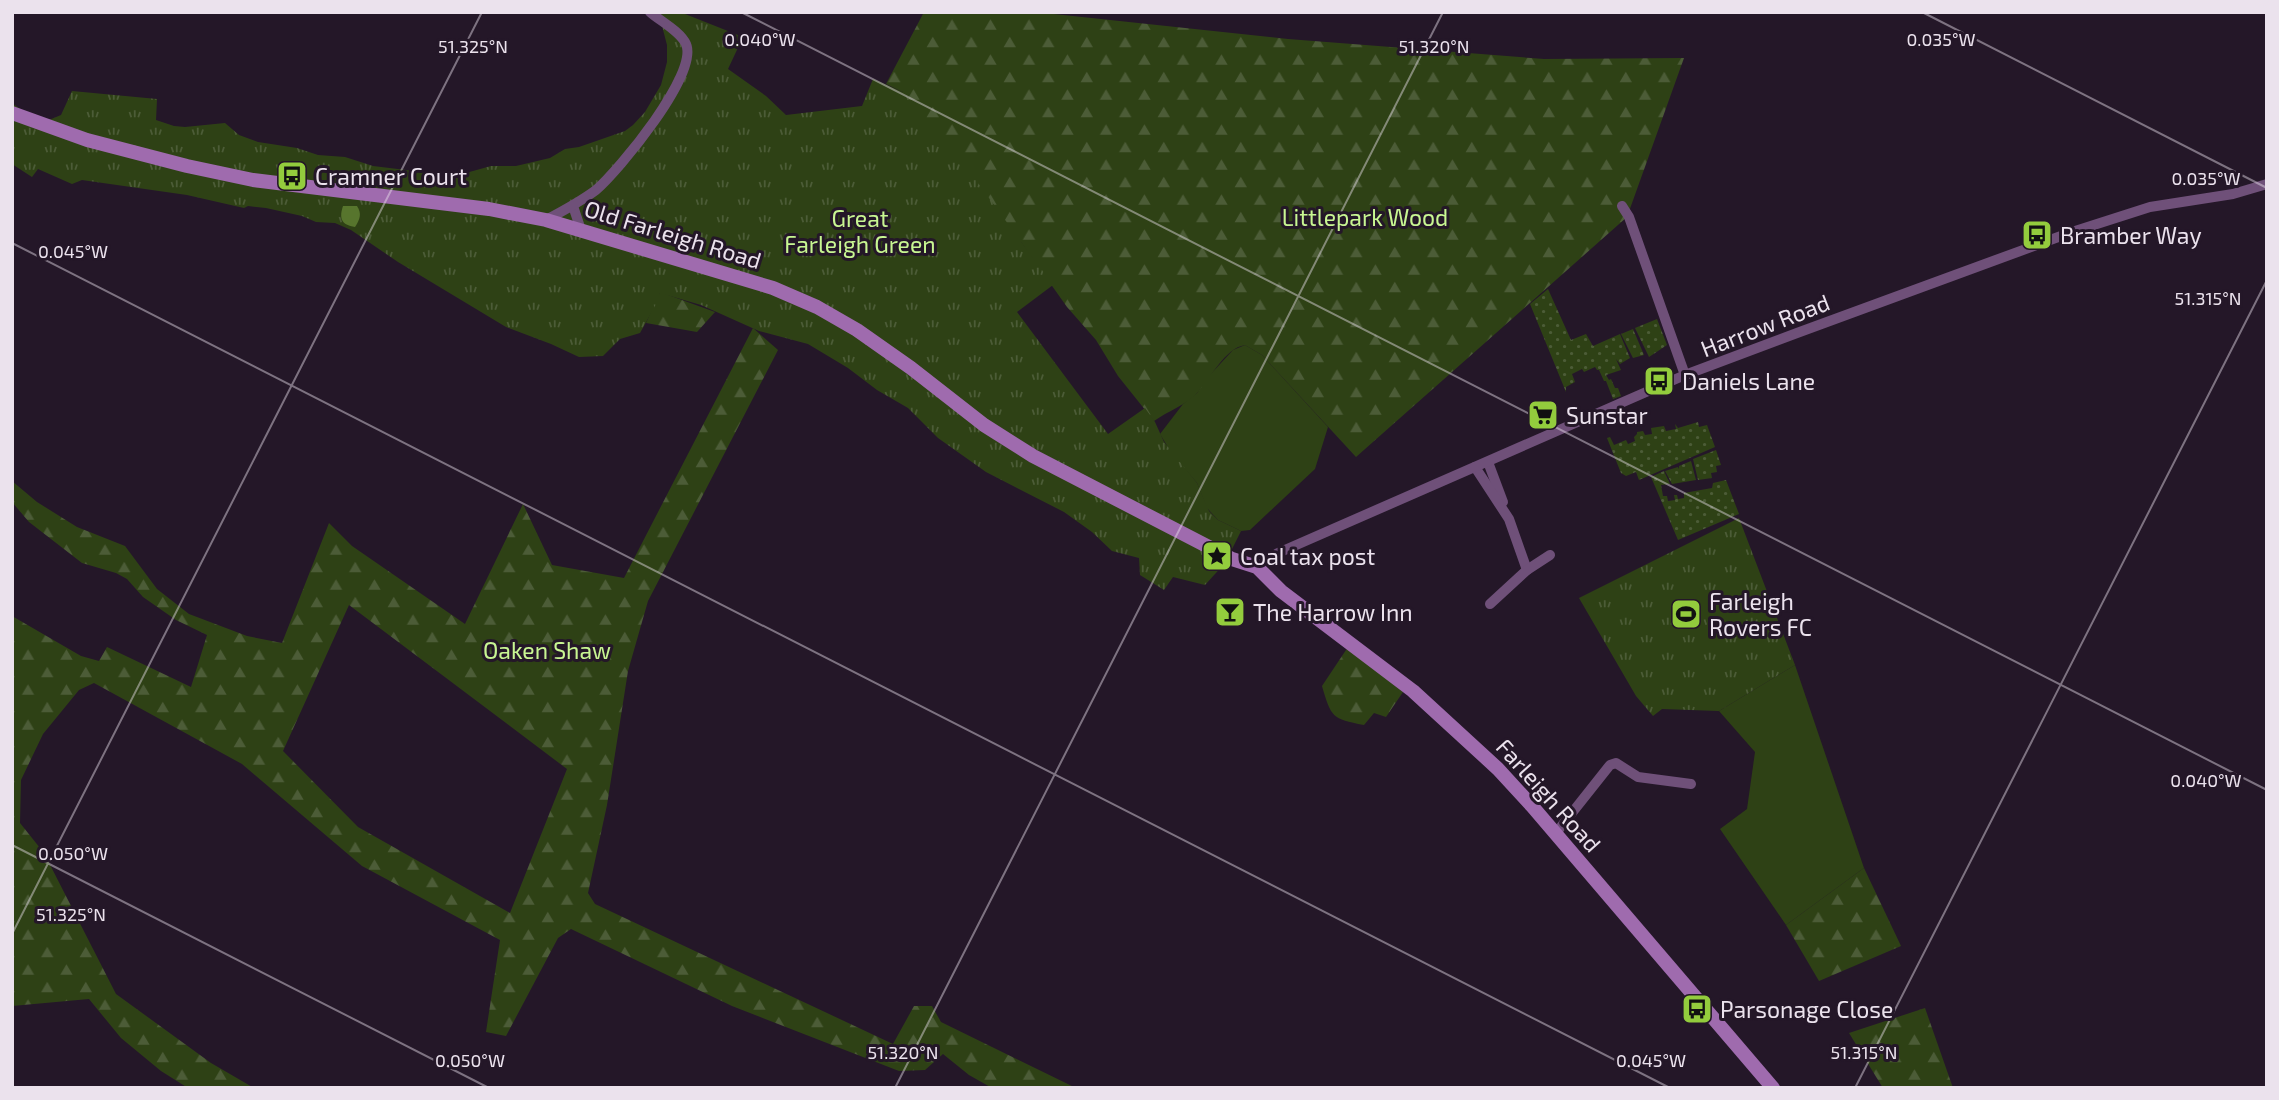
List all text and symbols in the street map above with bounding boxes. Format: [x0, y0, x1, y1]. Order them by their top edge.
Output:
text: 0.040°W [724, 28, 796, 50]
text: 0.035°W [1906, 28, 1976, 50]
text: 51.325°N [438, 35, 508, 57]
text: 51.320°N [1398, 35, 1470, 57]
bus stop icon: Cramner Court [275, 159, 309, 193]
place label: Cramner Court [315, 162, 467, 190]
text: 0.035°W [2171, 167, 2241, 189]
street label: Old Farleigh Road [581, 194, 765, 274]
park label: Littlepark Wood [1282, 203, 1448, 231]
park label: Great Farleigh Green [784, 204, 936, 258]
bus stop icon: Bramber Way [2020, 218, 2054, 252]
place label: Bramber Way [2060, 221, 2202, 249]
text: 0.045°W [38, 240, 108, 262]
text: 51.315°N [2175, 287, 2241, 309]
street label: Harrow Road [1697, 288, 1833, 362]
bus stop icon: Daniels Lane [1642, 364, 1676, 398]
place label: Daniels Lane [1682, 367, 1815, 395]
supermarket icon: Sunstar [1526, 398, 1560, 432]
place label: Sunstar [1566, 401, 1648, 429]
place icon: Coal tax post [1200, 539, 1234, 573]
place label: Coal tax post [1240, 542, 1376, 570]
place label: Farleigh Rovers FC [1709, 587, 1812, 641]
bar icon: The Harrow Inn [1213, 595, 1247, 629]
sports icon: Farleigh Rovers FC [1669, 597, 1703, 631]
place label: The Harrow Inn [1253, 598, 1413, 626]
park label: Oaken Shaw [483, 636, 611, 664]
street label: Farleigh Road [1491, 733, 1607, 857]
text: 0.040°W [2170, 769, 2242, 791]
text: 0.050°W [38, 842, 108, 864]
text: 51.325°N [36, 903, 106, 925]
bus stop icon: Parsonage Close [1680, 992, 1714, 1026]
place label: Parsonage Close [1720, 995, 1893, 1023]
text: 51.320°N [867, 1041, 939, 1063]
text: 51.315°N [1831, 1041, 1897, 1063]
text: 0.050°W [435, 1049, 505, 1071]
text: 0.045°W [1616, 1049, 1686, 1071]

